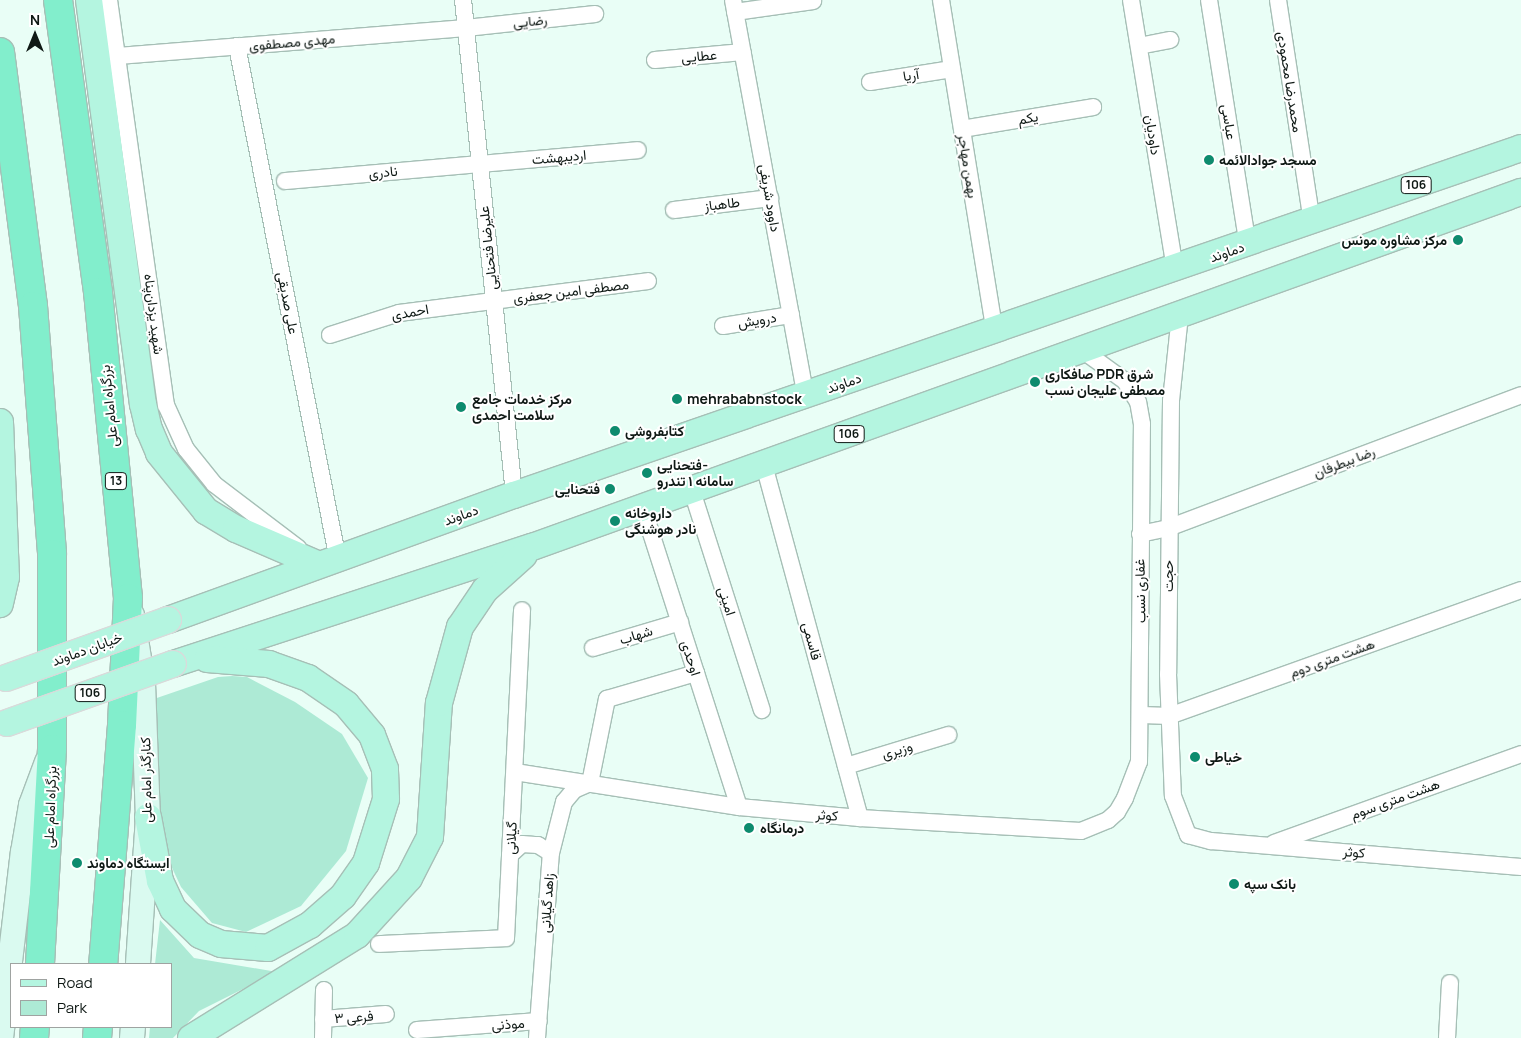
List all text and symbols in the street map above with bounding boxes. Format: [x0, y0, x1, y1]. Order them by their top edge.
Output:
north arrow [10, 10, 60, 60]
text: N [30, 10, 40, 29]
street label: رضایی [512, 11, 548, 31]
street label: مهدی مصطفوی [248, 30, 336, 54]
street label: محمدرضا محمودی [1274, 30, 1306, 134]
street label: عطایی [680, 46, 718, 66]
street label: آریا [902, 65, 920, 85]
street label: عباسی [1218, 103, 1240, 141]
street label: یکم [1017, 108, 1039, 128]
street label: داودیان [1142, 114, 1164, 156]
street label: بهمن مهاجر [955, 133, 981, 199]
street label: اردیبهشت [531, 146, 587, 168]
place label: مسجد جوادالائمه [1219, 152, 1317, 168]
marker: مسجد جوادالائمه [1203, 154, 1215, 166]
street label: نادری [368, 162, 398, 182]
street label: داوود شریفی [756, 163, 784, 233]
road number: 106 [1400, 176, 1432, 194]
street label: طاهباز [703, 193, 741, 215]
street label: علیرضا فتحنایی [475, 205, 501, 291]
place label: مرکز مشاوره مونس [1342, 232, 1447, 248]
marker: مرکز مشاوره مونس [1451, 233, 1465, 247]
street label: دماوند [1207, 238, 1247, 266]
street label: علی صدیقی [274, 270, 302, 336]
street label: شهید یزدان‌پناه [141, 273, 167, 355]
street label: مصطفی امین جعفری [512, 276, 630, 306]
street label: احمدی [390, 300, 430, 324]
street label: درویش [736, 309, 778, 331]
street label: بزرگراه امام علی [96, 364, 122, 448]
place label: صافکاری PDR شرق مصطفی علیجان نسب [1045, 366, 1165, 398]
street label: دماوند [824, 369, 864, 397]
marker: صافکاری PDR شرق مصطفی علیجان نسب [1029, 376, 1041, 388]
place label: مرکز خدمات جامع سلامت احمدی [472, 391, 572, 424]
place label: mehrababnstock [687, 391, 802, 407]
marker: mehrababnstock [671, 393, 683, 405]
marker: مرکز خدمات جامع سلامت احمدی [454, 400, 468, 414]
place label: کتابفروشی [625, 423, 684, 439]
road number: 106 [833, 424, 865, 444]
marker: کتابفروشی [609, 425, 621, 437]
street label: رضا بیطرفان [1311, 443, 1377, 481]
place label: فتحنایی- سامانه ۱ تندرو [657, 457, 733, 490]
marker: فتحنایی- سامانه ۱ تندرو [641, 467, 653, 479]
road number: 13 [105, 472, 127, 491]
place label: فتحنایی [555, 481, 600, 497]
marker: فتحنایی [604, 483, 616, 495]
street label: دماوند [441, 501, 481, 529]
place label: داروخانه نادر هوشنگی [625, 505, 696, 538]
marker: داروخانه نادر هوشنگی [609, 515, 621, 527]
street label: غفاری نسب [1131, 559, 1149, 623]
street label: حجت [1160, 560, 1176, 592]
street label: امینی [714, 584, 740, 618]
street label: قاسمی [799, 620, 825, 662]
street label: شهاب [617, 622, 655, 648]
street label: خیابان دماوند [50, 629, 124, 669]
street label: هشت متری دوم [1287, 635, 1377, 681]
street label: اوحدی [677, 638, 705, 678]
road number: 106 [74, 684, 106, 702]
street label: کنارگذر امام علی [137, 737, 155, 823]
street label: وزیری [880, 737, 914, 763]
place label: خیاطی [1205, 749, 1242, 765]
marker: خیاطی [1189, 751, 1201, 763]
street label: بزرگراه امام علی [40, 766, 60, 848]
street label: هشت متری سوم [1348, 775, 1442, 823]
street label: کوثر [815, 806, 839, 824]
place label: درمانگاه [760, 820, 804, 836]
street label: گیلانی [502, 821, 520, 855]
marker: درمانگاه [742, 821, 756, 835]
street label: کوثر [1342, 843, 1366, 861]
place label: ایستگاه دماوند [87, 855, 170, 871]
marker: ایستگاه دماوند [71, 857, 83, 869]
street label: زاهد گیلانی [537, 873, 557, 933]
place label: بانک سپه [1244, 876, 1296, 892]
marker: بانک سپه [1228, 878, 1240, 890]
legend [10, 963, 172, 1028]
text: Road [57, 972, 93, 993]
text: Park [57, 997, 87, 1018]
street label: فرعی ۳ [334, 1007, 374, 1027]
street label: موذنی [491, 1014, 525, 1034]

